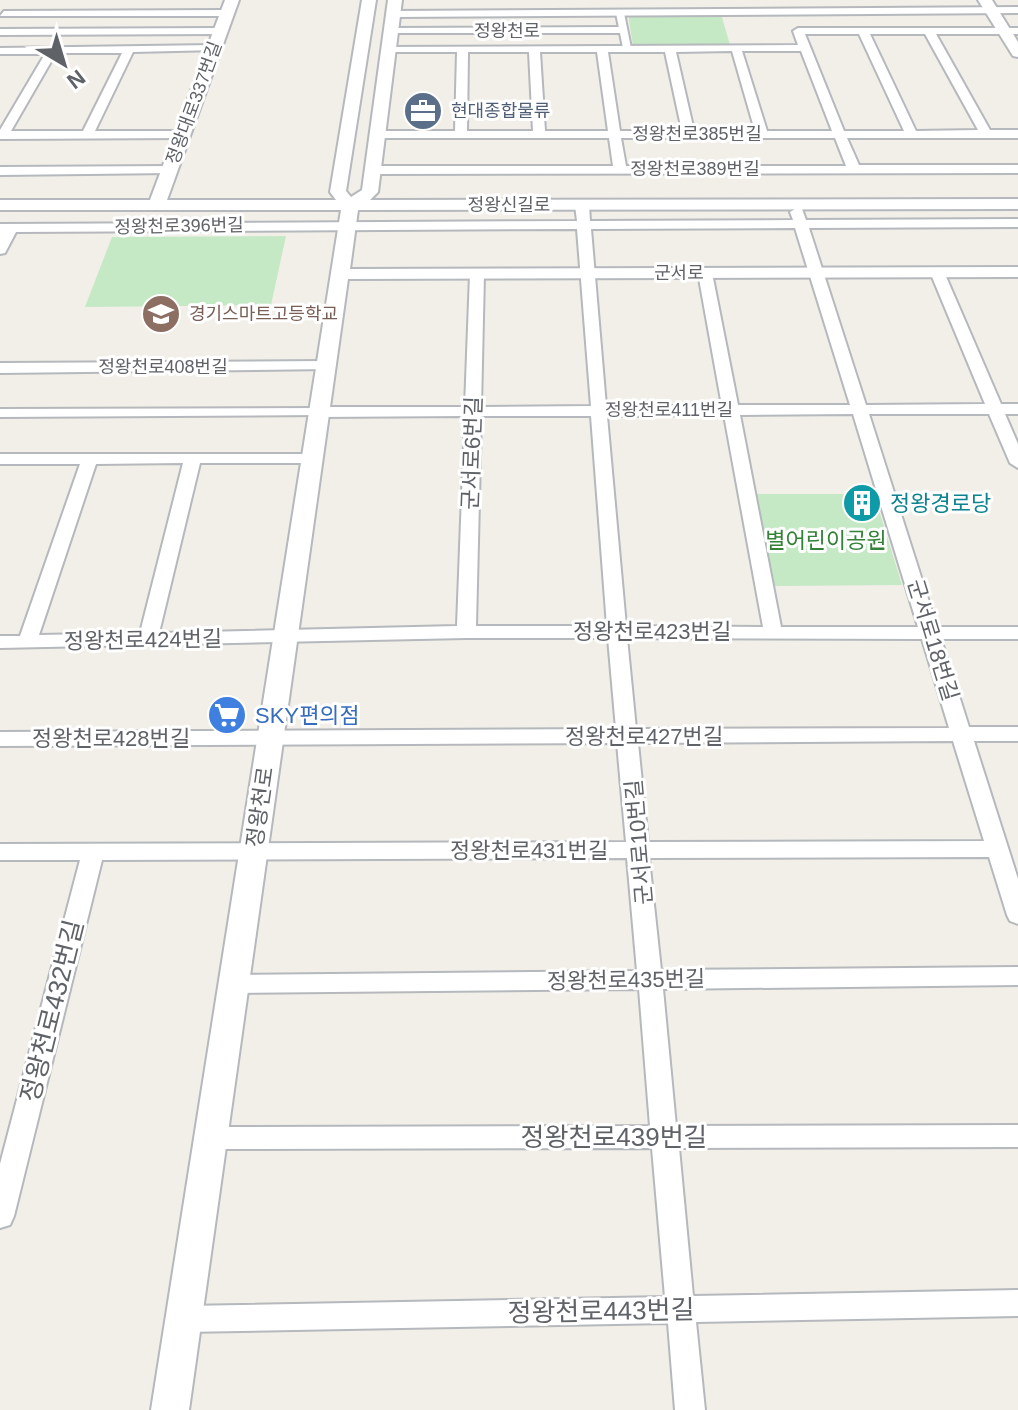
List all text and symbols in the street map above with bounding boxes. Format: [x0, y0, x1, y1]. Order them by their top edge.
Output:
street label: 정왕천로 [474, 21, 540, 41]
north arrow [24, 24, 104, 104]
street label: 정왕대로337번길 [162, 39, 226, 167]
text: N [62, 65, 90, 94]
office icon: 현대종합물류 [402, 90, 444, 132]
place label: 현대종합물류 [451, 101, 550, 121]
street label: 정왕천로385번길 [632, 124, 762, 144]
street label: 정왕천로389번길 [630, 159, 760, 179]
street label: 정왕신길로 [468, 195, 550, 215]
street label: 정왕천로396번길 [114, 215, 244, 237]
street label: 군서로 [654, 263, 704, 283]
school or university icon: 경기스마트고등학교 [140, 293, 182, 335]
place label: 경기스마트고등학교 [189, 304, 338, 324]
street label: 정왕천로408번길 [98, 357, 228, 377]
street label: 군서로6번길 [458, 396, 486, 510]
street label: 정왕천로411번길 [605, 400, 733, 420]
building icon: 정왕경로당 [841, 482, 883, 524]
place label: 정왕경로당 [890, 491, 991, 516]
park label: 별어린이공원 [765, 528, 887, 553]
street label: 군서로18번길 [903, 576, 963, 704]
street label: 정왕천로423번길 [573, 619, 731, 644]
street label: 정왕천로424번길 [64, 626, 222, 654]
supermarket icon: SKY편의점 [206, 694, 248, 736]
place label: SKY편의점 [255, 703, 360, 728]
street label: 정왕천로427번길 [565, 724, 723, 749]
street label: 정왕천로428번길 [32, 726, 190, 751]
street label: 정왕천로 [242, 765, 278, 849]
street label: 군서로10번길 [621, 778, 657, 906]
street label: 정왕천로431번길 [450, 838, 608, 863]
street label: 정왕천로432번길 [15, 917, 89, 1105]
street label: 정왕천로435번길 [547, 966, 705, 994]
street label: 정왕천로439번길 [521, 1122, 707, 1152]
street label: 정왕천로443번길 [507, 1294, 695, 1328]

